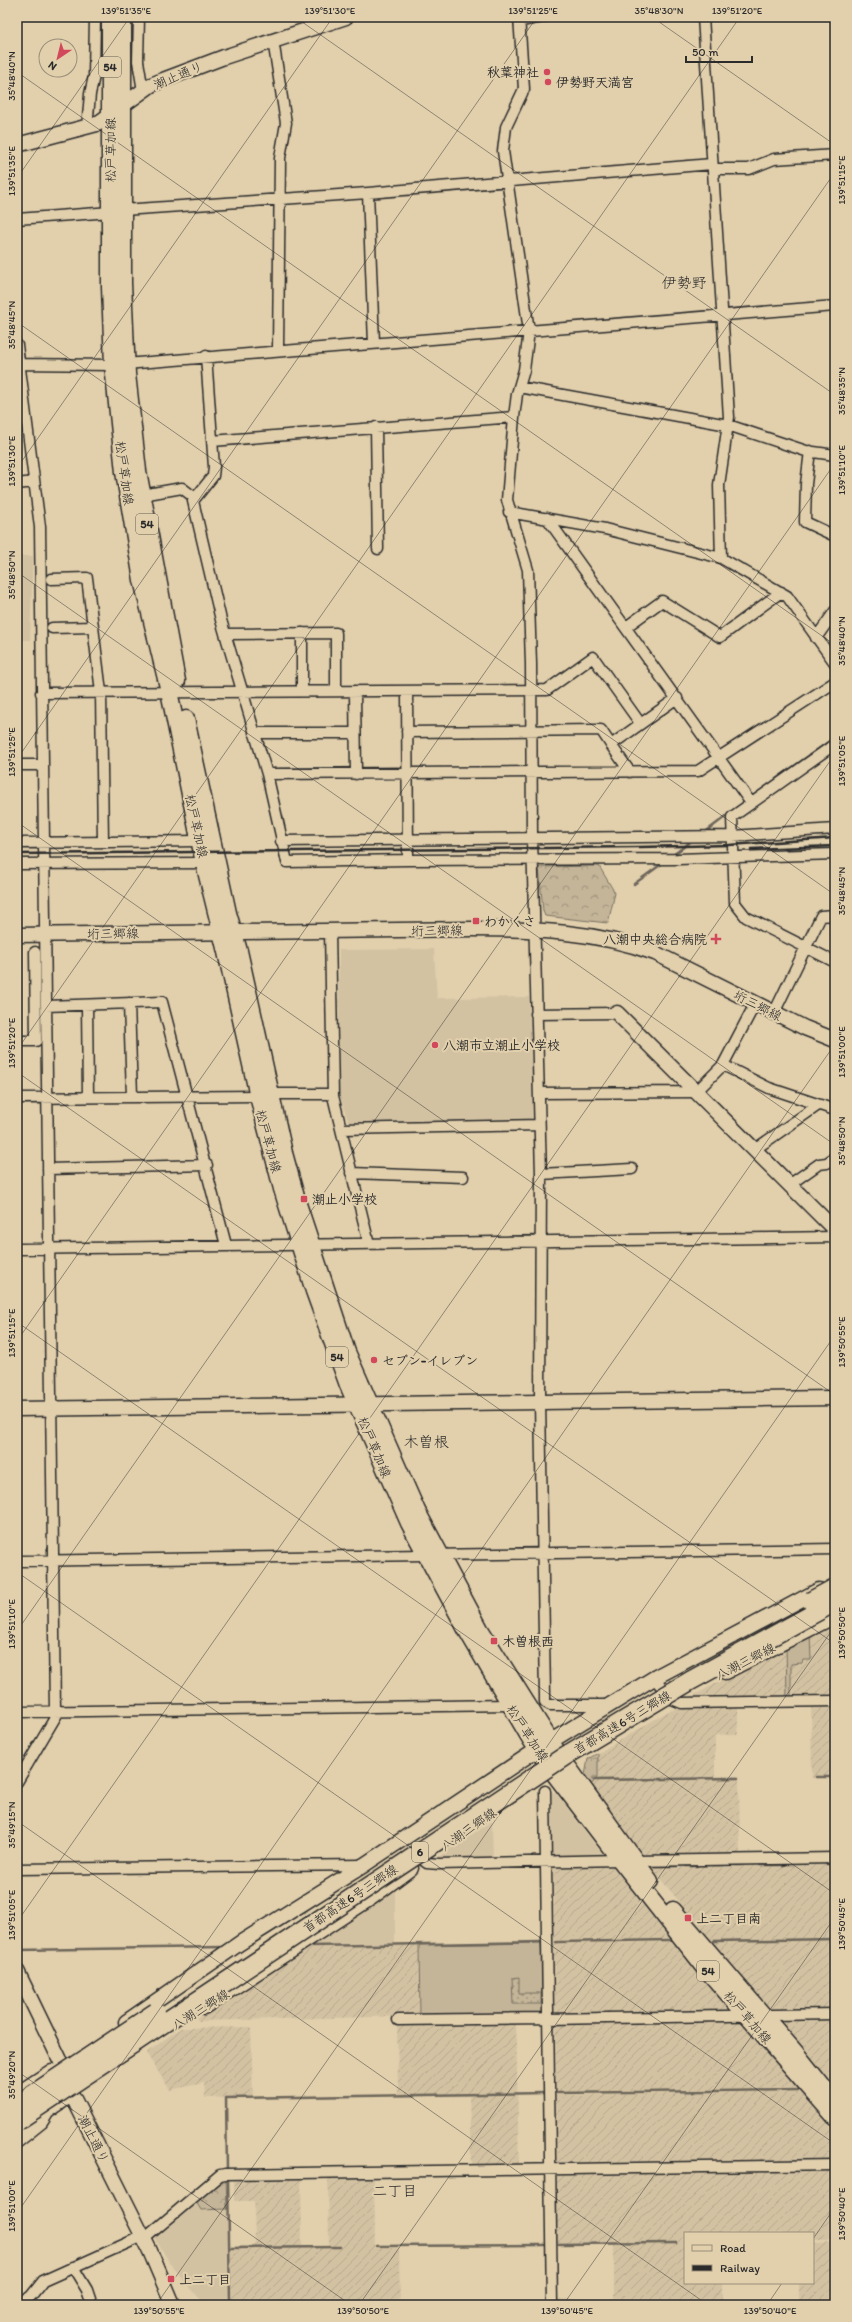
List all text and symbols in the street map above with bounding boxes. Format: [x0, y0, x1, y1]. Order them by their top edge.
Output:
text: 139°51'35"E [101, 4, 151, 17]
text: 139°51'30"E [305, 4, 356, 17]
text: 139°51'25"E [508, 4, 558, 17]
text: 35°48'30"N [634, 4, 684, 17]
text: 139°51'20"E [712, 4, 763, 17]
north arrow [38, 38, 78, 78]
scale bar [686, 38, 752, 64]
text: 50 m [692, 45, 718, 59]
text: 35°48'40"N [5, 51, 18, 101]
road number: 54 [99, 57, 121, 77]
text: N [46, 58, 59, 73]
street label: 潮止通り [151, 58, 205, 93]
place label: 秋葉神社 [487, 65, 539, 80]
marker: 秋葉神社 [542, 67, 552, 77]
place label: 伊勢野天満宮 [556, 75, 634, 90]
marker: 伊勢野天満宮 [543, 77, 553, 87]
street label: 松戸草加線 [103, 117, 118, 183]
text: 139°51'35"E [5, 146, 18, 196]
text: 139°51'15"E [835, 155, 848, 205]
district label: 伊勢野 [661, 274, 707, 292]
text: 35°48'45"N [5, 300, 18, 349]
text: 35°48'35"N [835, 367, 848, 415]
text: 139°51'30"E [5, 435, 18, 486]
street label: 松戸草加線 [113, 440, 137, 507]
text: 139°51'10"E [835, 445, 848, 495]
road number: 54 [136, 514, 158, 534]
text: 35°48'50"N [5, 550, 18, 599]
text: 35°48'40"N [835, 616, 848, 666]
text: 139°51'25"E [5, 727, 18, 777]
text: 139°51'05"E [835, 735, 848, 786]
street label: 松戸草加線 [182, 793, 211, 860]
text: 35°48'45"N [835, 866, 848, 915]
place label: わかくさ [484, 914, 536, 929]
marker: わかくさ [471, 916, 481, 926]
street label: 垳三郷線 [411, 923, 464, 938]
street label: 垳三郷線 [87, 926, 140, 941]
place label: 八潮中央総合病院 [603, 932, 707, 947]
marker: 八潮中央総合病院 [710, 933, 722, 945]
street label: 垳三郷線 [731, 987, 785, 1024]
text: 139°51'20"E [5, 1017, 18, 1068]
text: 139°51'00"E [835, 1026, 848, 1078]
place label: 八潮市立潮止小学校 [443, 1038, 560, 1053]
marker: 八潮市立潮止小学校 [430, 1040, 440, 1050]
street label: 松戸草加線 [253, 1108, 284, 1175]
text: 35°48'50"N [835, 1116, 848, 1165]
place label: 潮止小学校 [312, 1192, 377, 1207]
marker: 潮止小学校 [299, 1194, 309, 1204]
text: 139°51'15"E [5, 1308, 18, 1358]
text: 139°50'55"E [835, 1316, 848, 1368]
road number: 54 [326, 1347, 348, 1367]
place label: セブン-イレブン [382, 1353, 478, 1368]
marker: セブン-イレブン [369, 1355, 379, 1365]
street label: 松戸草加線 [355, 1414, 395, 1481]
district label: 木曽根 [403, 1433, 449, 1451]
text: 139°51'10"E [5, 1599, 18, 1649]
text: 139°50'50"E [835, 1606, 848, 1659]
place label: 木曽根西 [502, 1634, 554, 1649]
marker: 木曽根西 [489, 1636, 499, 1646]
street label: 八潮三郷線 [713, 1640, 778, 1683]
street label: 首都高速6号三郷線 [571, 1687, 674, 1757]
street label: 松戸草加線 [504, 1702, 552, 1765]
text: 35°49'15"N [5, 1801, 18, 1849]
street label: 八潮三郷線 [437, 1804, 500, 1854]
road number: 6 [412, 1842, 428, 1862]
street label: 首都高速6号三郷線 [300, 1861, 401, 1936]
text: 139°51'05"E [5, 1889, 18, 1940]
text: 139°50'45"E [835, 1898, 848, 1950]
place label: 上二丁目南 [696, 1911, 761, 1926]
marker: 上二丁目南 [683, 1913, 693, 1923]
road number: 54 [697, 1961, 719, 1981]
street label: 八潮三郷線 [169, 1985, 233, 2033]
street label: 松戸草加線 [721, 1988, 775, 2048]
text: 35°49'20"N [5, 2050, 18, 2099]
street label: 潮止通り [75, 2113, 112, 2166]
text: 139°51'00"E [5, 2180, 18, 2232]
district label: 二丁目 [372, 2182, 418, 2200]
text: 139°50'40"E [835, 2187, 848, 2240]
legend [684, 2232, 814, 2284]
text: Road [720, 2241, 746, 2255]
text: Railway [720, 2261, 760, 2275]
place label: 上二丁目 [179, 2272, 231, 2287]
marker: 上二丁目 [166, 2274, 176, 2284]
text: 139°50'55"E [133, 2304, 185, 2317]
text: 139°50'50"E [337, 2304, 390, 2317]
text: 139°50'45"E [541, 2304, 593, 2317]
text: 139°50'40"E [744, 2304, 797, 2317]

